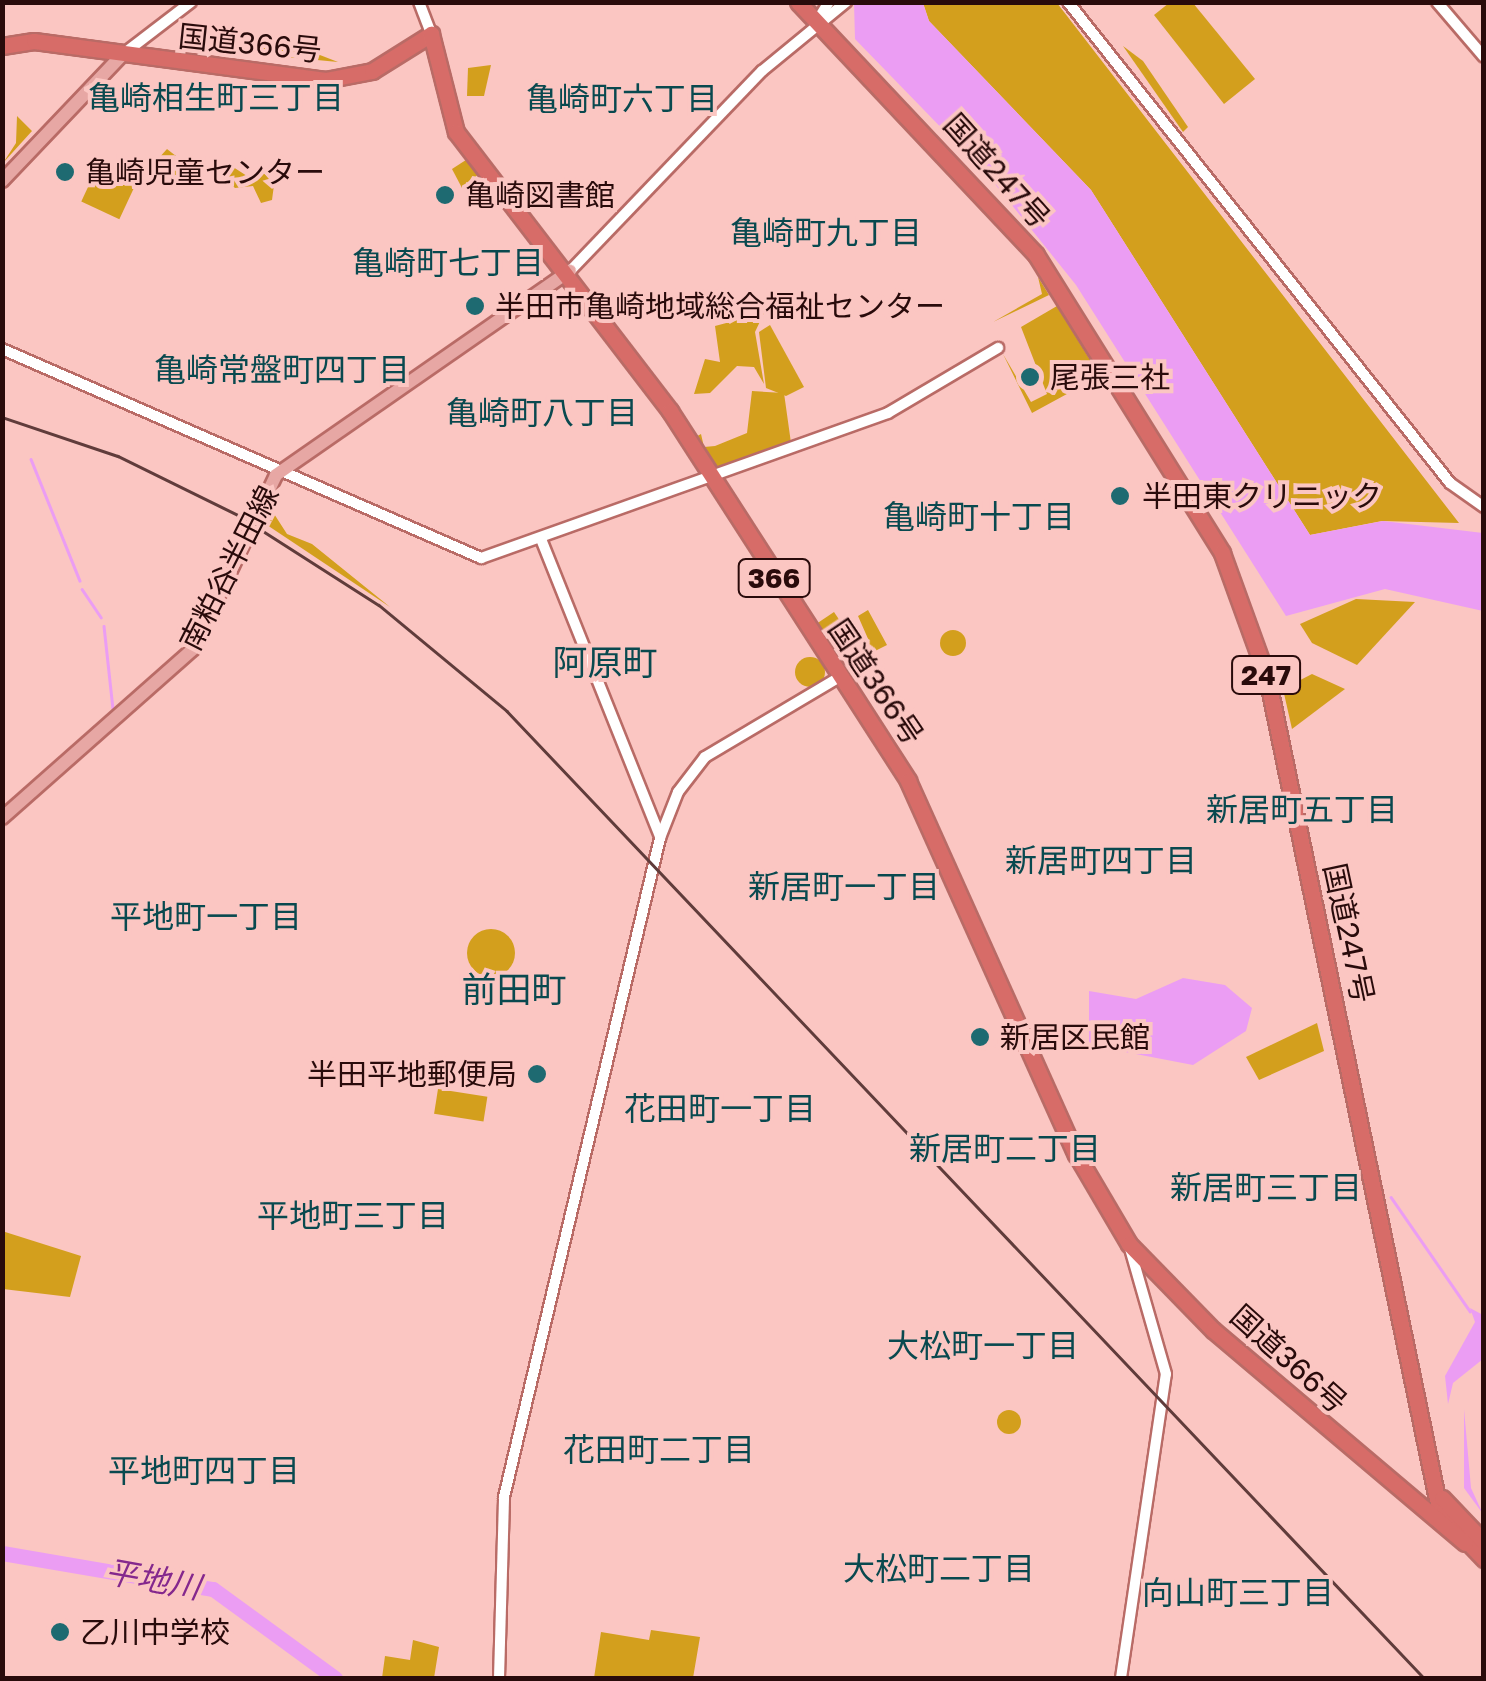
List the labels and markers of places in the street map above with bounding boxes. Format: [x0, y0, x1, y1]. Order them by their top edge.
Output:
place label: 亀崎児童センター [85, 154, 325, 190]
marker: 亀崎児童センター [54, 161, 76, 183]
place label: 亀崎図書館 [465, 177, 615, 213]
marker: 亀崎図書館 [434, 184, 456, 206]
place label: 半田市亀崎地域総合福祉センター [495, 288, 945, 324]
marker: 半田市亀崎地域総合福祉センター [464, 295, 486, 317]
place label: 尾張三社 [1050, 359, 1170, 395]
marker: 尾張三社 [1019, 366, 1041, 388]
place label: 半田東クリニック [1142, 478, 1382, 514]
marker: 半田東クリニック [1107, 483, 1133, 509]
place label: 新居区民館 [1000, 1019, 1150, 1055]
marker: 新居区民館 [969, 1026, 991, 1048]
place label: 半田平地郵便局 [307, 1056, 517, 1092]
marker: 半田平地郵便局 [526, 1063, 548, 1085]
place label: 乙川中学校 [80, 1614, 230, 1650]
marker: 乙川中学校 [49, 1621, 71, 1643]

